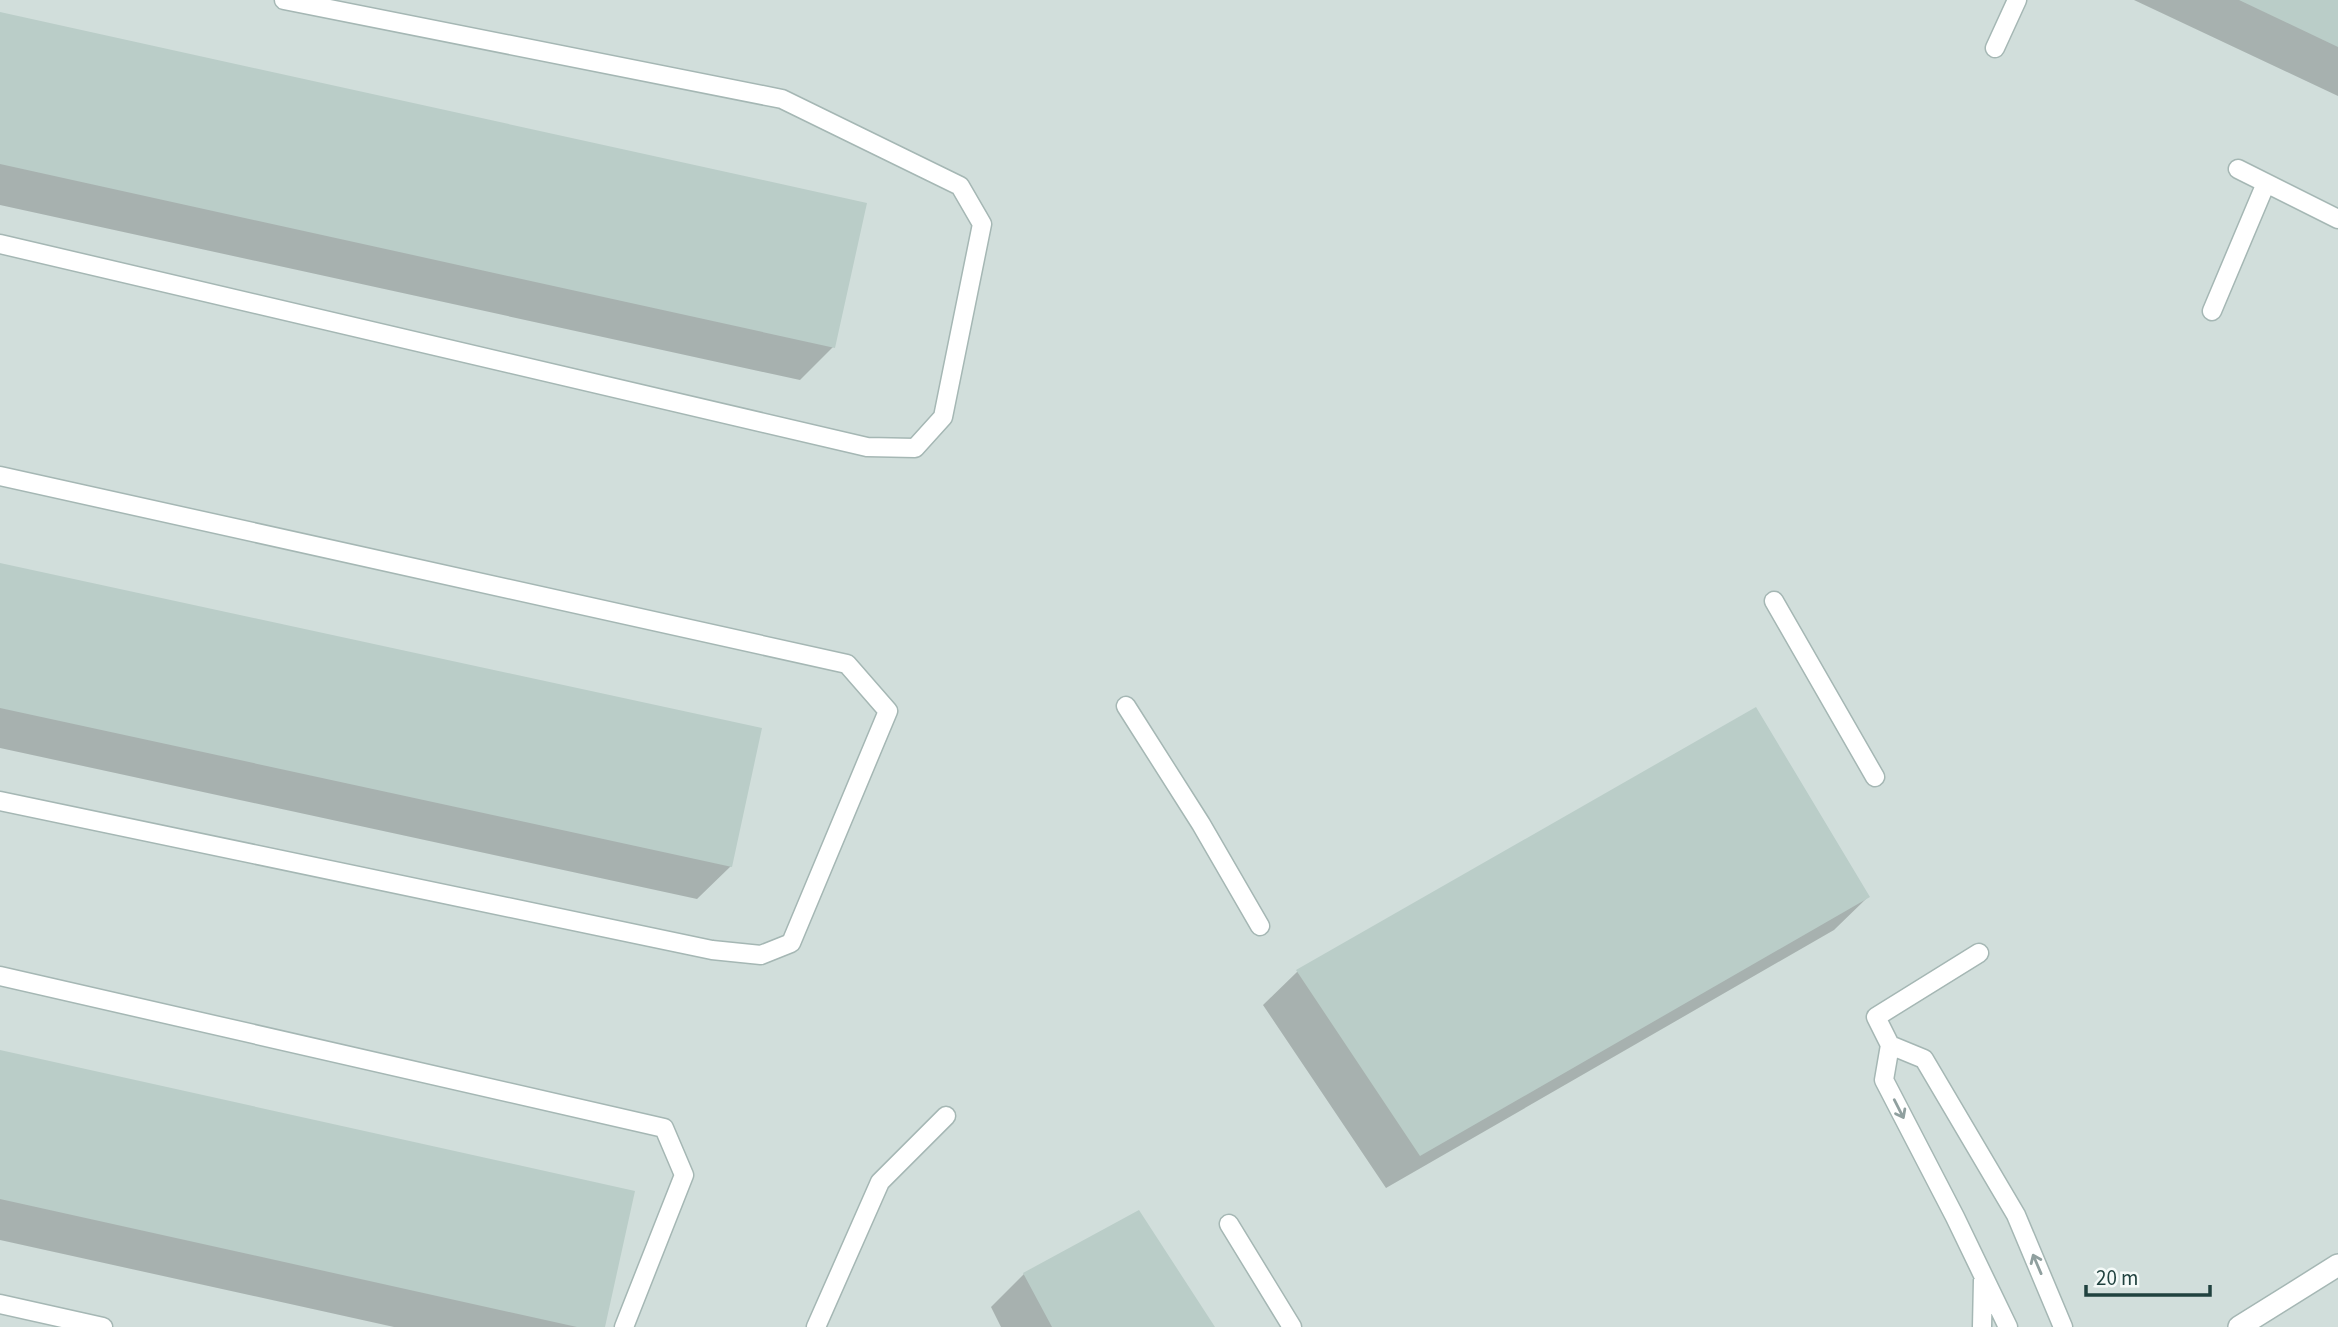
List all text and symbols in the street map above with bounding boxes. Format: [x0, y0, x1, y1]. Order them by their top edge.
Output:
one-way arrow [1892, 1099, 1906, 1119]
one-way arrow [2030, 1254, 2043, 1275]
scale bar [2086, 1254, 2210, 1298]
text: 20 m [2096, 1263, 2138, 1293]

